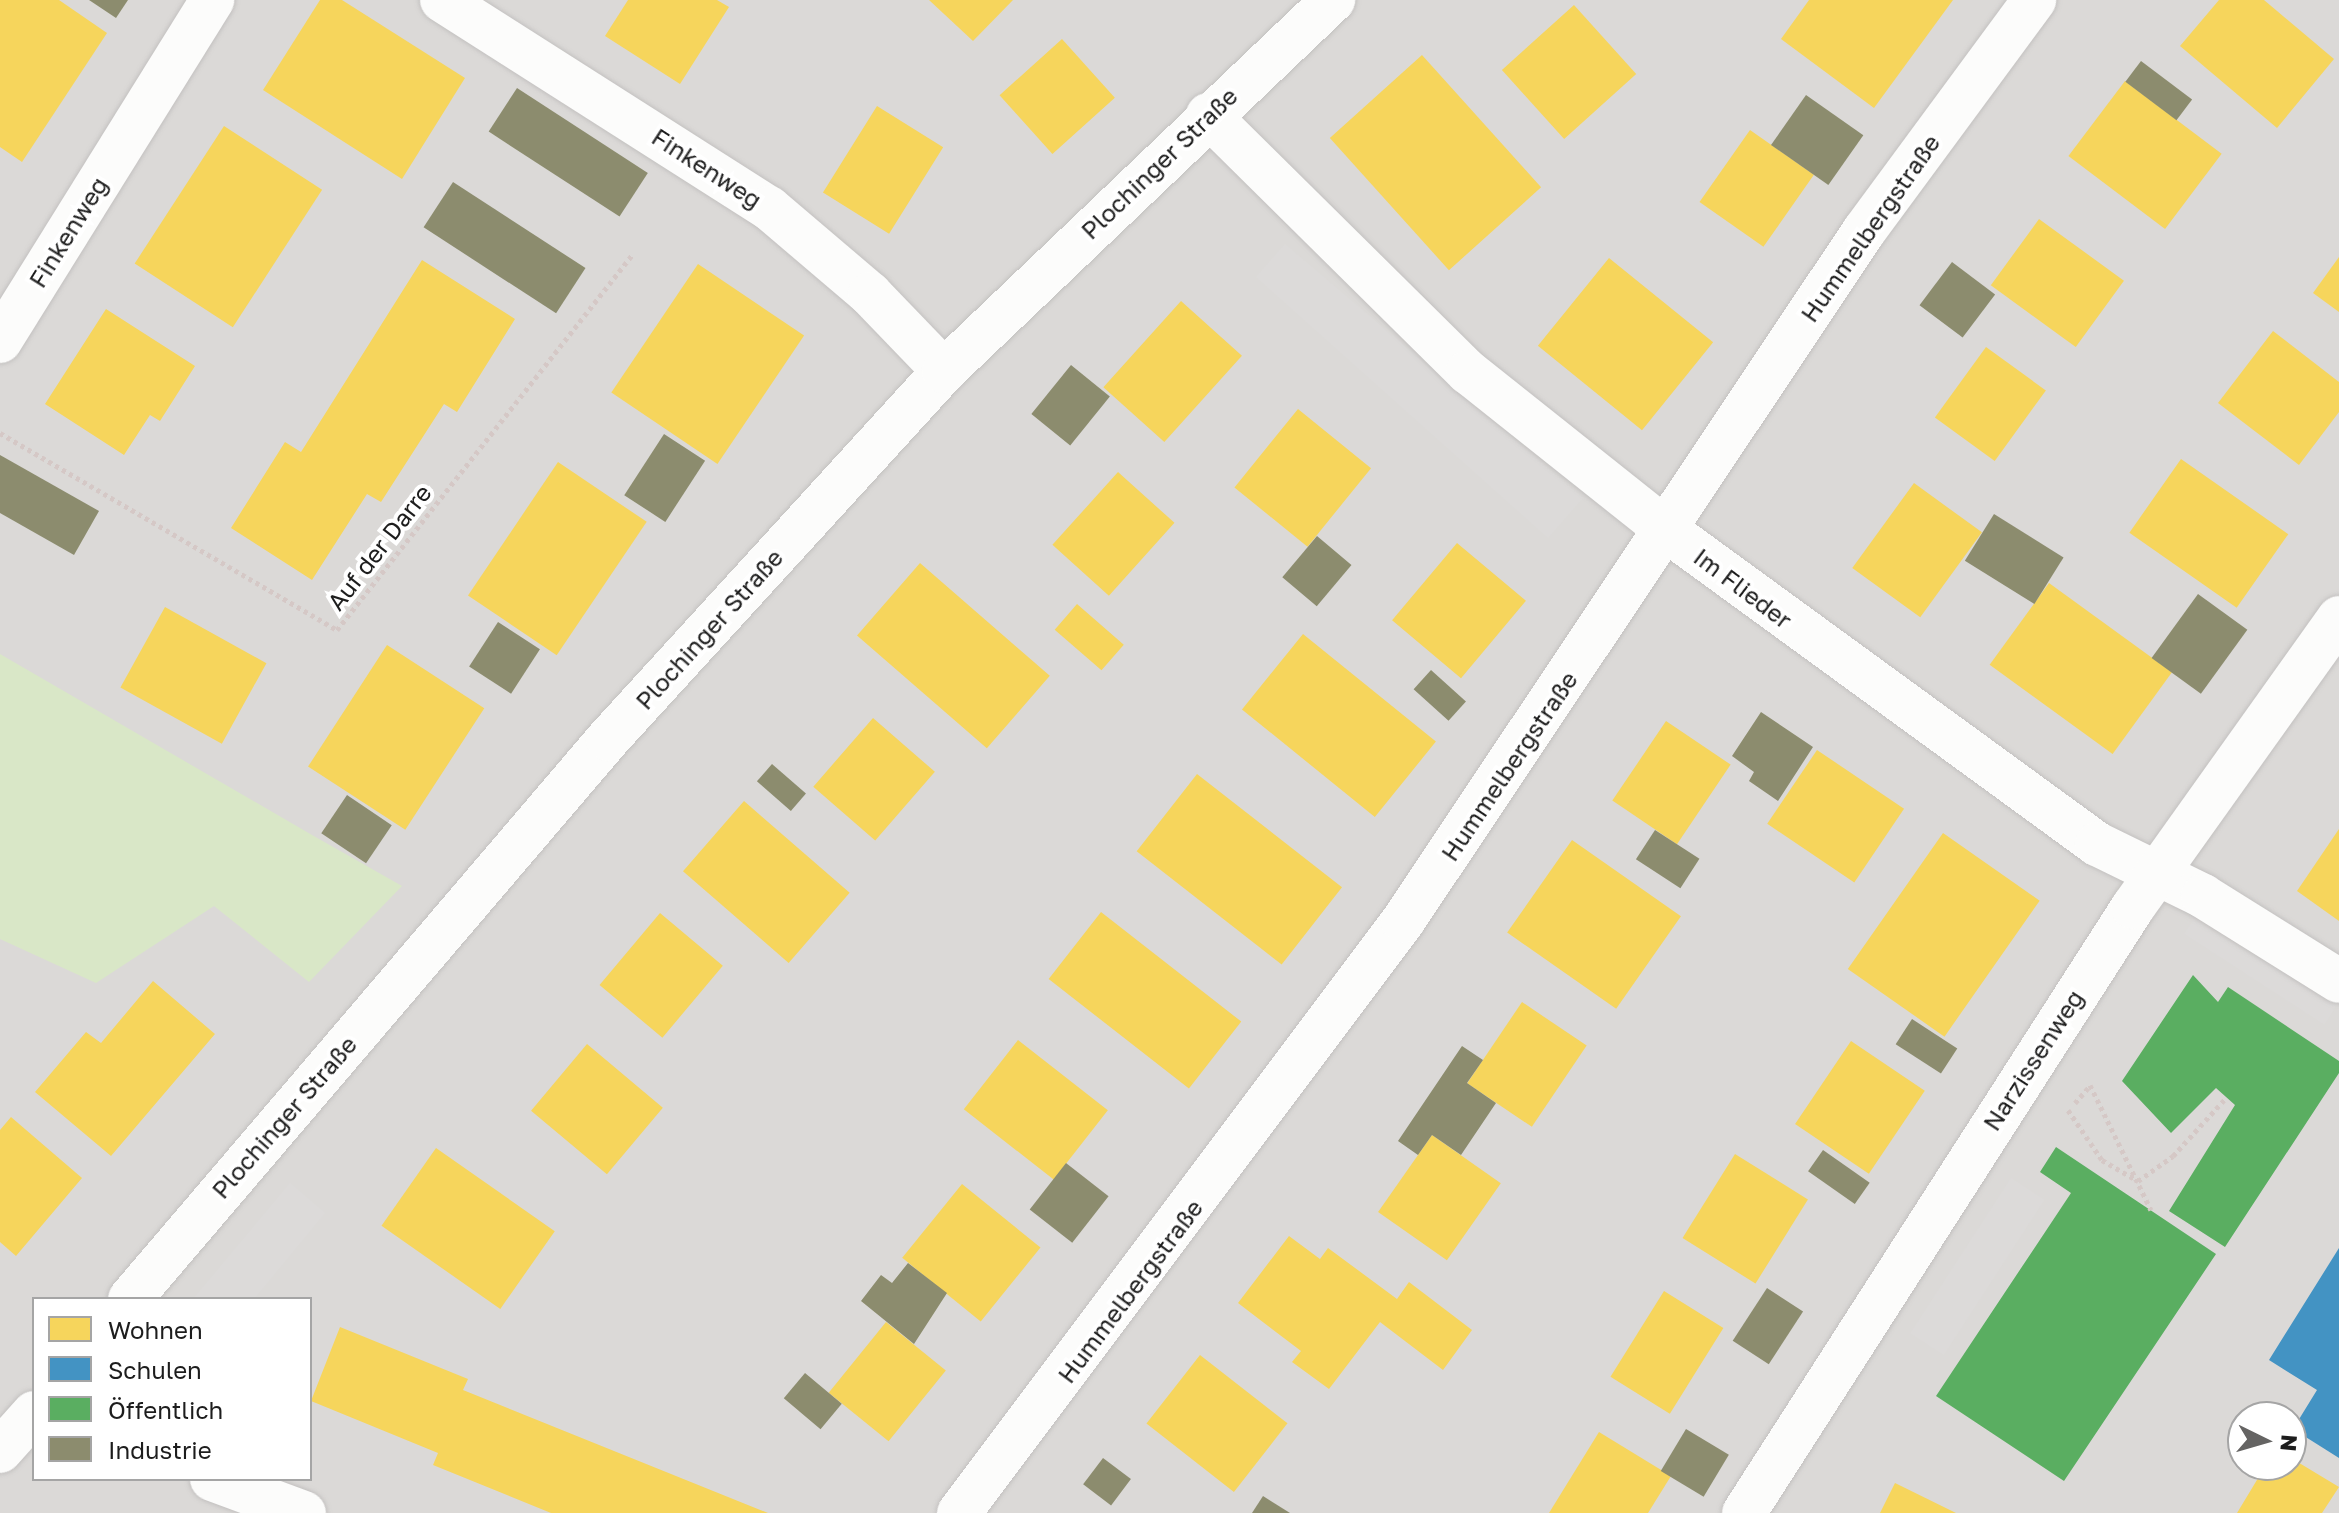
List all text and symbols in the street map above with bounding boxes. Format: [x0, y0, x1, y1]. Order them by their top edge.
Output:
street label: Plochinger Straße [1075, 81, 1243, 245]
street label: Finkenweg [647, 122, 767, 214]
street label: Hummelbergstraße [1794, 129, 1946, 327]
street label: Finkenweg [23, 171, 113, 293]
street label: Auf der Darre [321, 478, 437, 616]
street label: Im Flieder [1688, 542, 1798, 634]
street label: Plochinger Straße [630, 543, 788, 715]
street label: Hummelbergstraße [1435, 666, 1583, 866]
street label: Narzissenweg [1977, 984, 2089, 1136]
street label: Plochinger Straße [206, 1030, 362, 1204]
street label: Hummelbergstraße [1052, 1194, 1208, 1388]
legend [32, 1297, 312, 1481]
text: Wohnen [108, 1315, 203, 1344]
text: Schulen [108, 1355, 202, 1384]
text: Öffentlich [108, 1395, 223, 1424]
north arrow [2227, 1401, 2307, 1481]
text: N [2275, 1433, 2304, 1452]
text: Industrie [108, 1435, 212, 1464]

